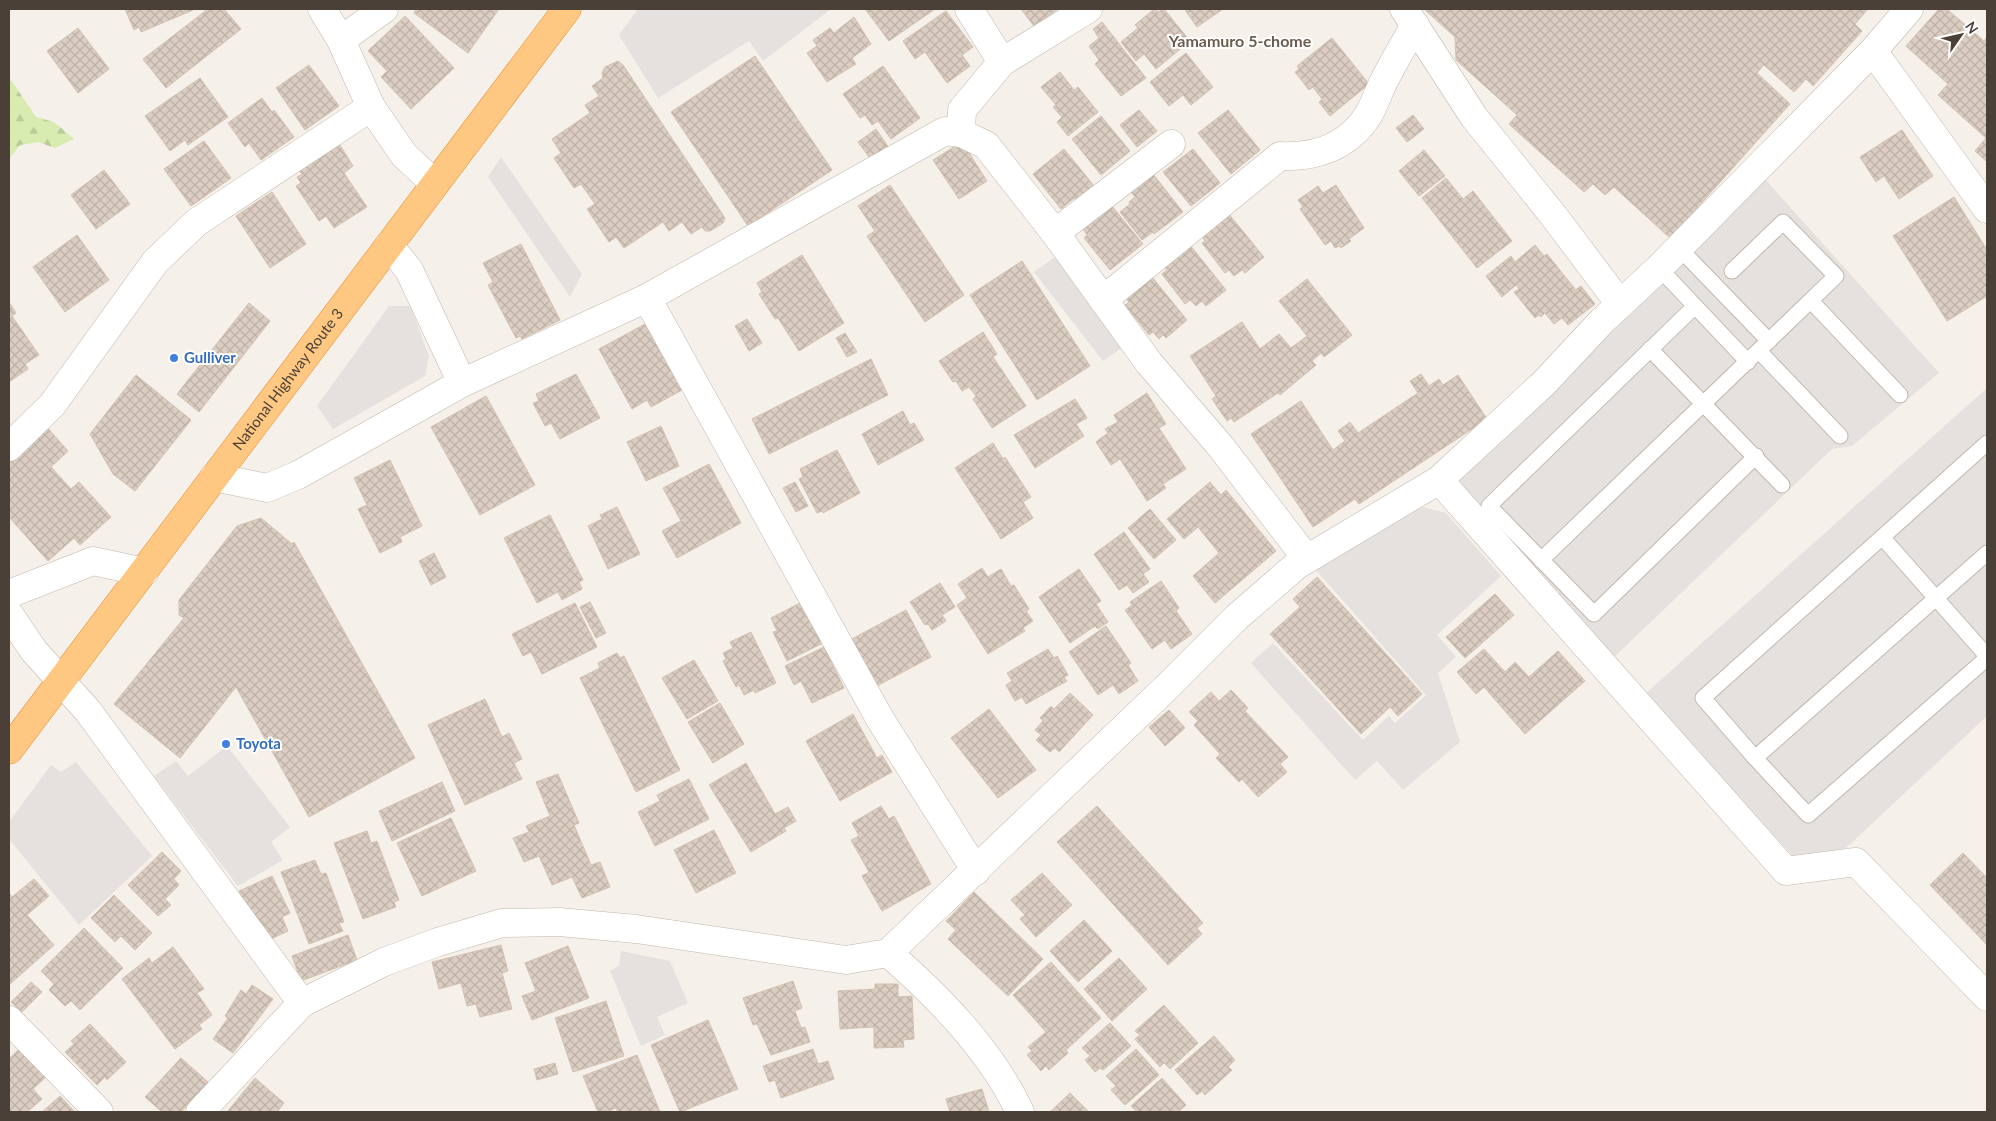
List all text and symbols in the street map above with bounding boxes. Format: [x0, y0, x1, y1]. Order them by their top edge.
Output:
north arrow [1936, 10, 1986, 60]
text: N [1962, 18, 1982, 37]
district label: Yamamuro 5-chome [1168, 31, 1312, 50]
street label: National Highway Route 3 [228, 304, 346, 453]
place label: Gulliver [184, 348, 236, 366]
marker: Gulliver [168, 352, 180, 364]
place label: Toyota [236, 734, 281, 752]
marker: Toyota [220, 738, 232, 750]

